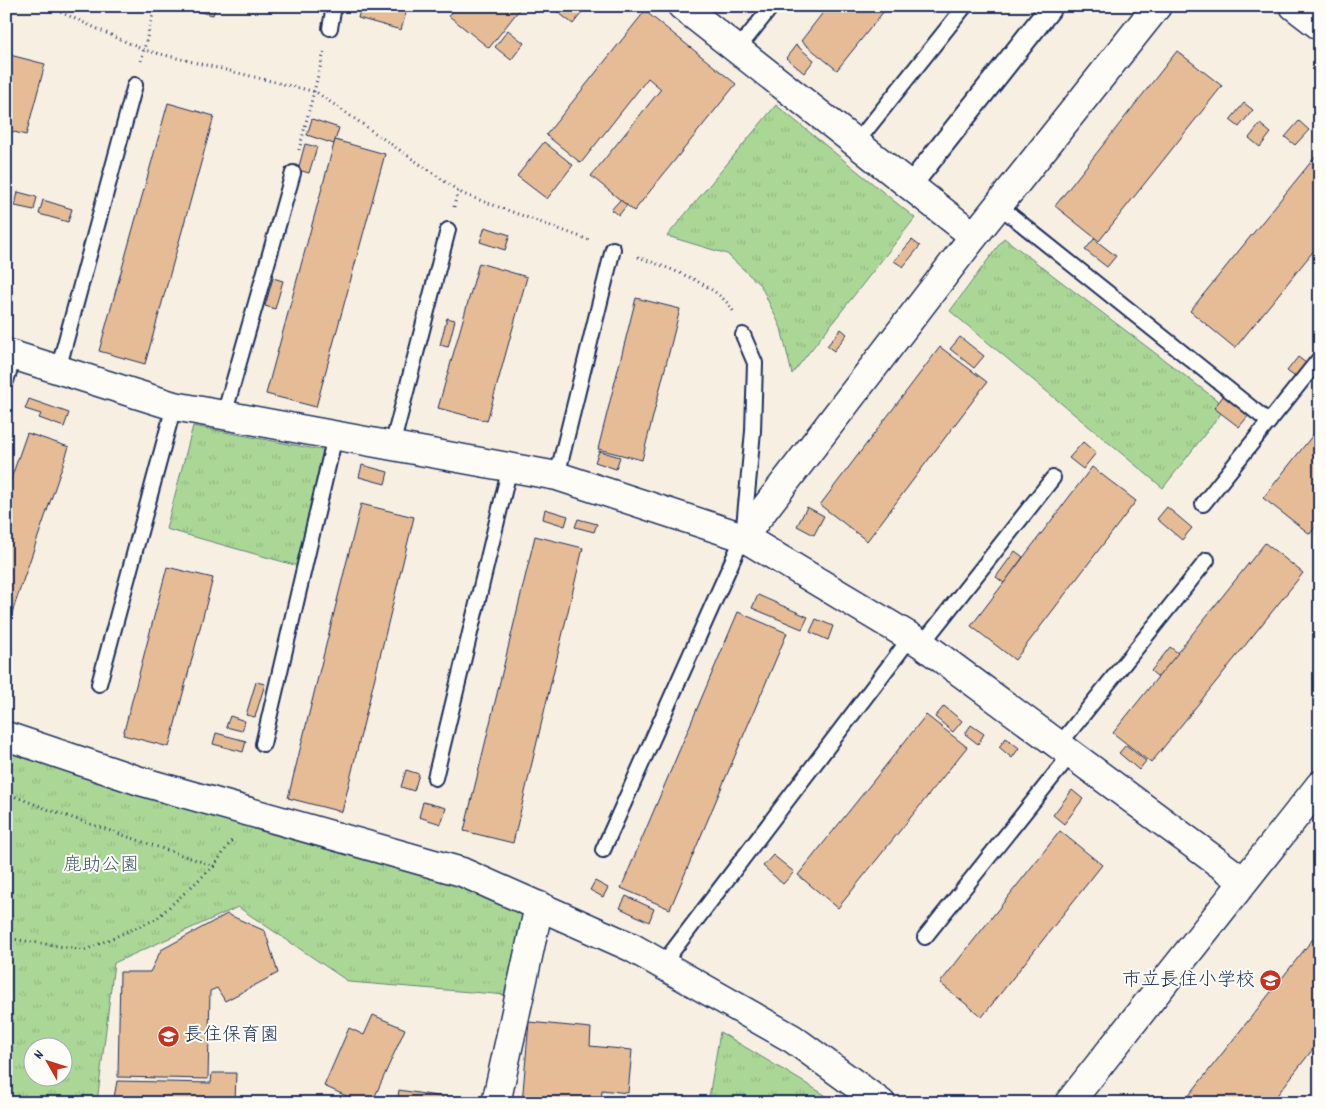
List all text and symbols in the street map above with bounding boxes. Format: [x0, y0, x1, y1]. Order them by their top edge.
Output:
park label: 鹿助公園 [63, 853, 139, 880]
place label: 市立長住小学校 [1122, 968, 1255, 995]
school or university icon: 市立長住小学校 [1259, 969, 1283, 993]
place label: 長住保育園 [184, 1023, 279, 1050]
school or university icon: 長住保育園 [156, 1024, 180, 1048]
north arrow [22, 1036, 72, 1086]
text: N [30, 1046, 49, 1064]

